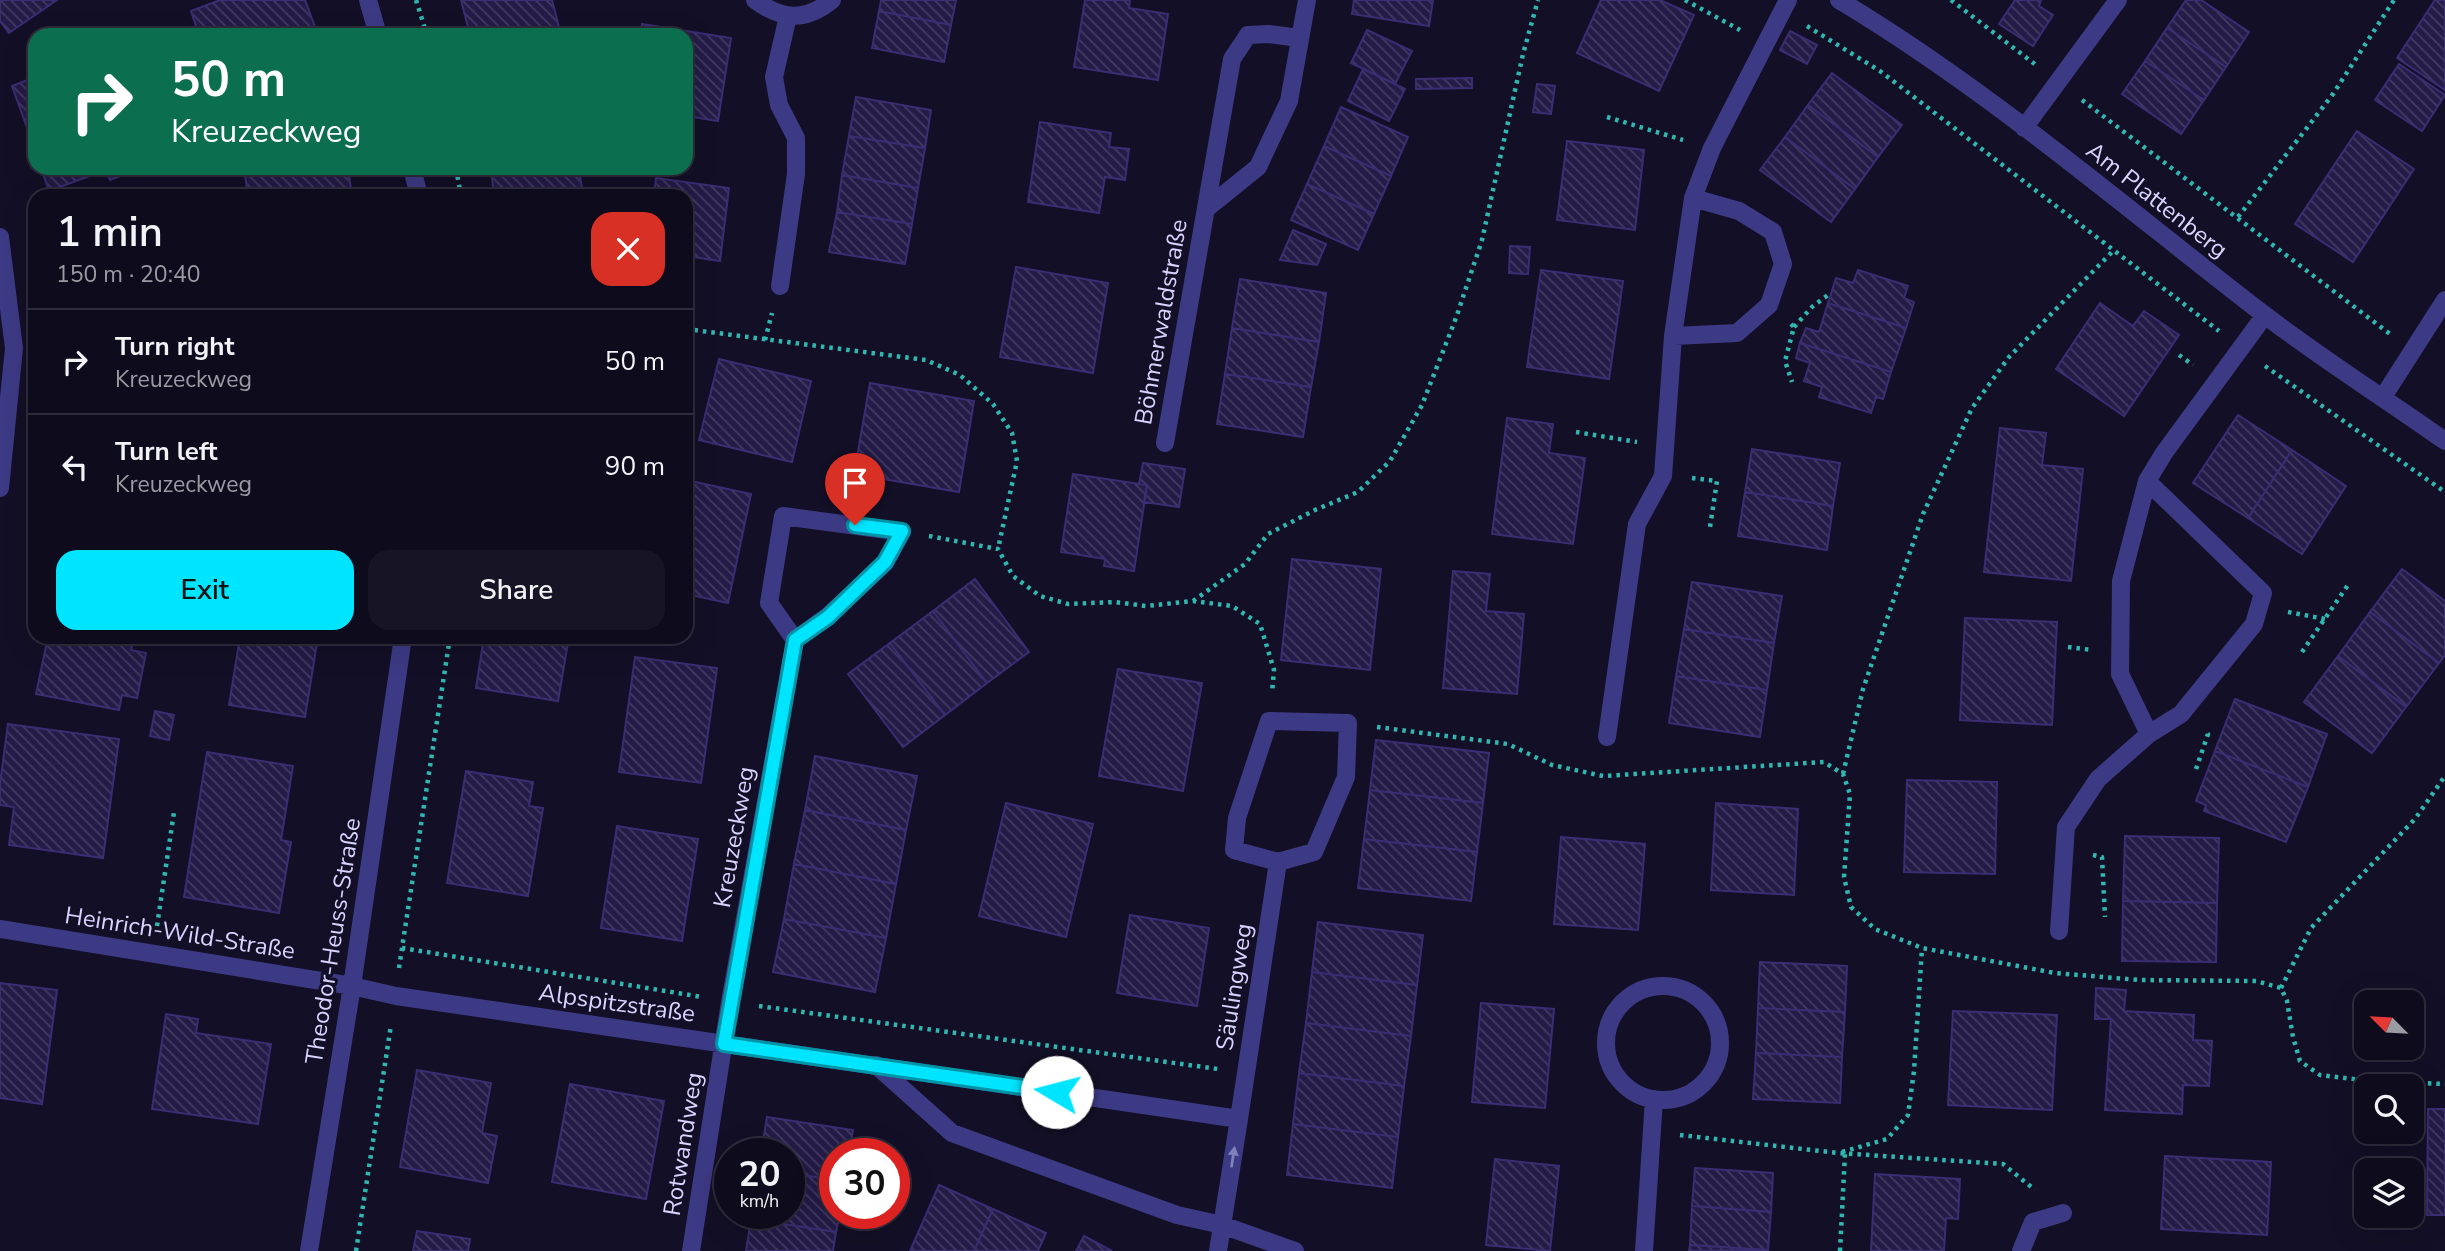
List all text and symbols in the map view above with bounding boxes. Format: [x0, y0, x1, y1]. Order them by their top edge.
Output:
text: 50 m [171, 46, 286, 113]
icon: right [56, 56, 147, 147]
text: Kreuzeckweg [171, 110, 362, 153]
street label: Am Plattenberg [2080, 135, 2234, 265]
text: 1 min [56, 204, 163, 261]
button: close [591, 212, 665, 286]
street label: Böhmerwaldstraße [1127, 217, 1195, 427]
text: 150 m · 20:40 [56, 259, 201, 290]
text: Turn right [115, 329, 234, 364]
icon: right [56, 343, 94, 381]
text: 50 m [605, 344, 665, 379]
text: Kreuzeckweg [115, 364, 252, 395]
text: Turn left [115, 434, 218, 469]
icon: left [56, 448, 94, 486]
text: 90 m [605, 449, 665, 484]
pin [825, 453, 885, 525]
icon: arrive [836, 464, 874, 502]
text: Kreuzeckweg [115, 469, 252, 500]
button: Exit [56, 550, 354, 630]
button: Share [368, 550, 665, 630]
street label: Kreuzeckweg [706, 764, 762, 910]
street label: Theodor-Heuss-Straße [298, 816, 368, 1066]
street label: Heinrich-Wild-Straße [63, 899, 297, 967]
street label: Säulingweg [1208, 921, 1260, 1053]
street label: Alpspitzstraße [537, 976, 697, 1030]
north arrow [2354, 990, 2424, 1060]
map controls [2354, 990, 2424, 1228]
position arrow [1020, 1055, 1094, 1129]
street label: Rotwandweg [656, 1070, 710, 1218]
button: search [2354, 1074, 2424, 1144]
speed limit sign: 30 [819, 1138, 910, 1229]
one-way arrow [1228, 1146, 1239, 1168]
text: 20 [738, 1151, 781, 1198]
button: layers [2354, 1158, 2424, 1228]
text: km/h [740, 1189, 779, 1213]

